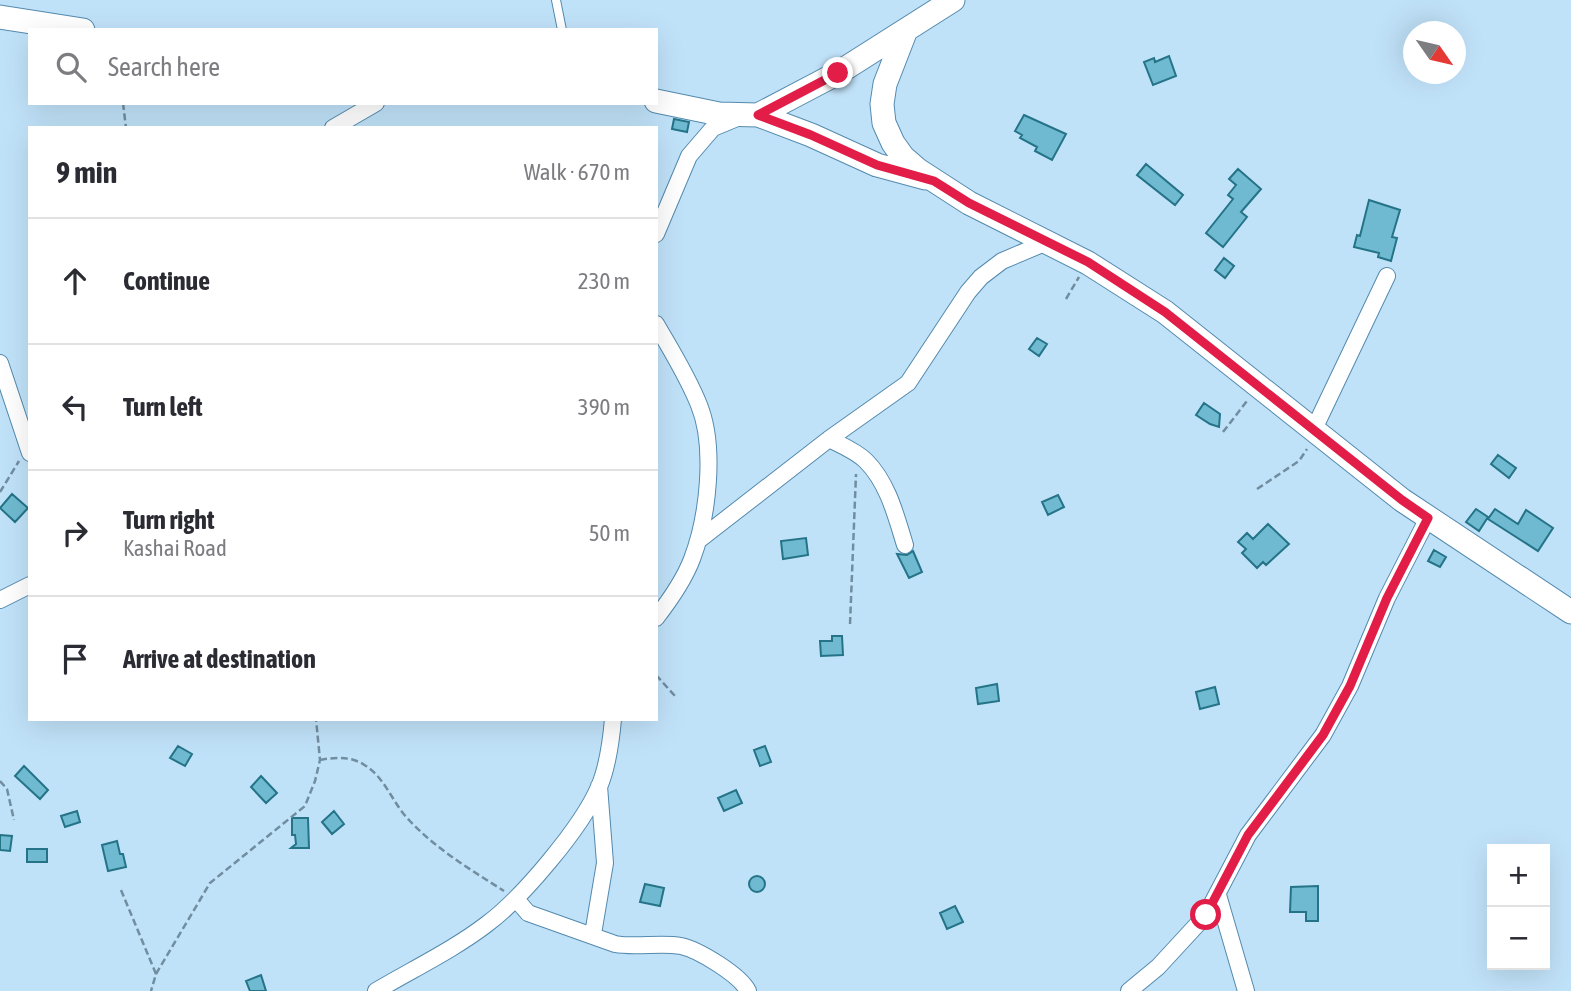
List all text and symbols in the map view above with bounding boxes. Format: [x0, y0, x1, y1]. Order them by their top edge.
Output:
north arrow [1403, 21, 1466, 84]
search box [28, 28, 658, 105]
icon: search [52, 48, 90, 86]
text: Search here [108, 52, 220, 82]
route end [822, 57, 853, 88]
text: 9 min [56, 155, 117, 189]
text: Walk · 670 m [524, 159, 630, 185]
icon: ahead [56, 262, 94, 300]
text: Continue [123, 266, 210, 296]
text: 230 m [578, 268, 630, 294]
icon: left [56, 388, 94, 426]
text: Turn left [123, 392, 203, 422]
text: 390 m [578, 394, 630, 420]
text: Turn right [123, 505, 214, 535]
icon: right [56, 514, 94, 552]
text: 50 m [589, 520, 630, 546]
text: Kashai Road [123, 535, 227, 561]
icon: arrive [56, 640, 94, 678]
text: Arrive at destination [123, 644, 316, 674]
map controls [1487, 844, 1550, 970]
button: + [1487, 844, 1550, 907]
route start [1190, 899, 1221, 930]
button: − [1487, 907, 1550, 970]

